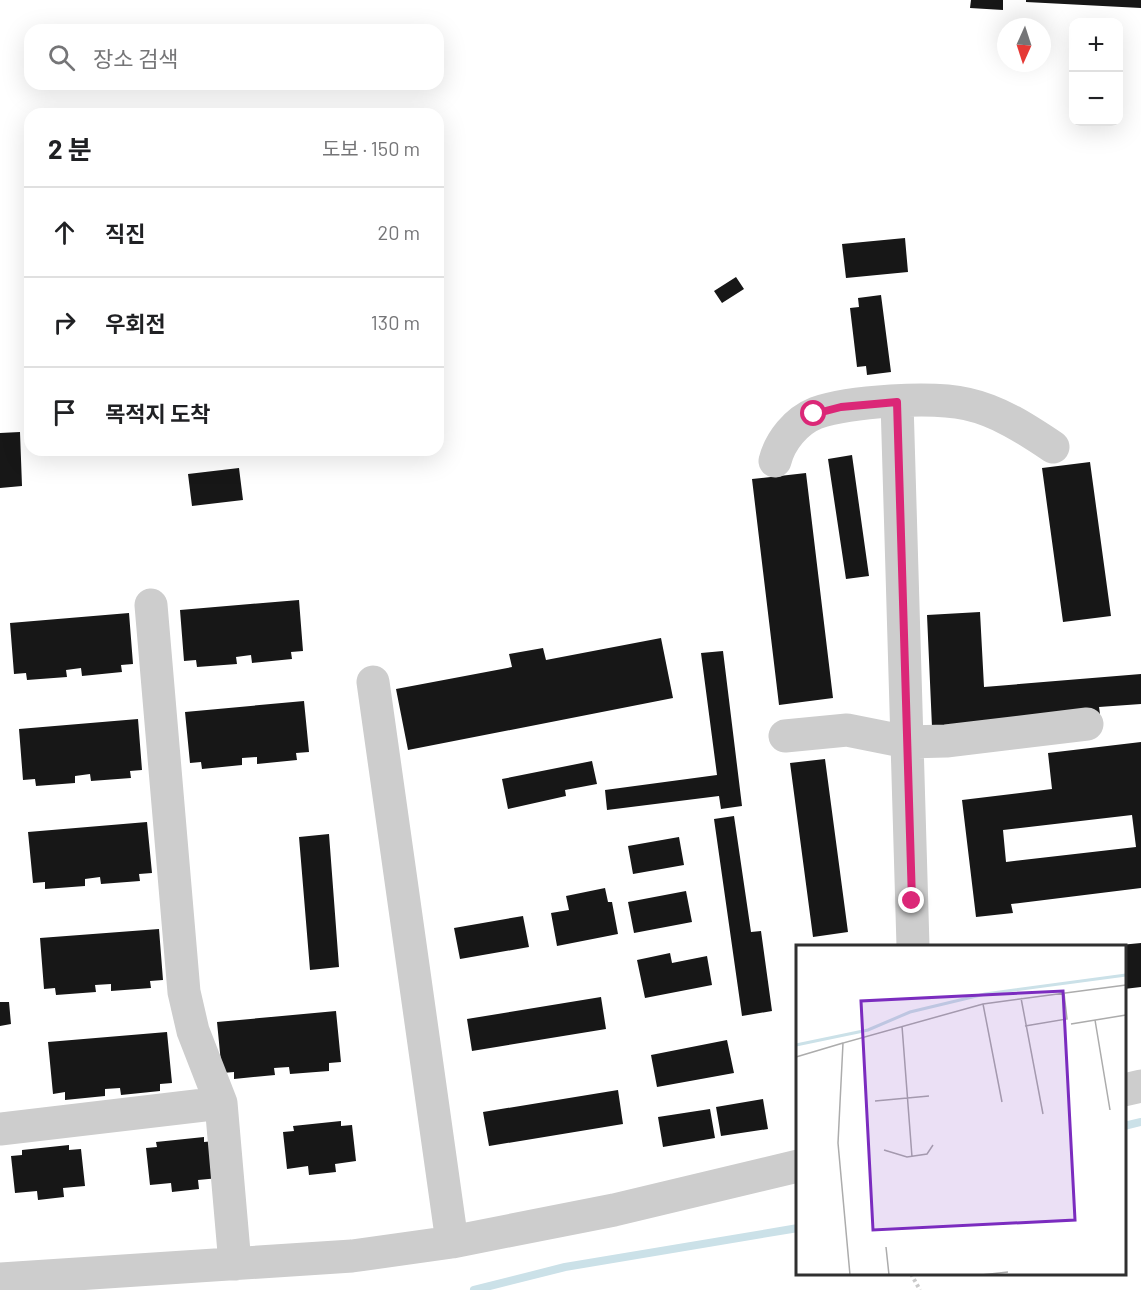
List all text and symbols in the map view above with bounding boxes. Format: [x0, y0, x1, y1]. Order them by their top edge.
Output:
north arrow [997, 18, 1051, 72]
map controls [1069, 18, 1123, 126]
button: + [1069, 18, 1123, 72]
search box [24, 24, 444, 90]
icon: search [45, 41, 78, 74]
text: 장소 검색 [93, 45, 178, 71]
button: − [1069, 72, 1123, 126]
text: 2 분 [48, 133, 92, 164]
text: 도보 · 150 m [322, 136, 420, 160]
icon: ahead [48, 216, 81, 249]
text: 직진 [105, 220, 145, 246]
text: 20 m [377, 220, 420, 244]
icon: right [48, 306, 81, 339]
text: 우회전 [105, 310, 166, 336]
text: 130 m [371, 310, 420, 334]
icon: arrive [48, 396, 81, 429]
text: 목적지 도착 [105, 400, 211, 426]
route start [800, 400, 826, 426]
route end [898, 887, 924, 913]
inset map [796, 945, 1126, 1275]

